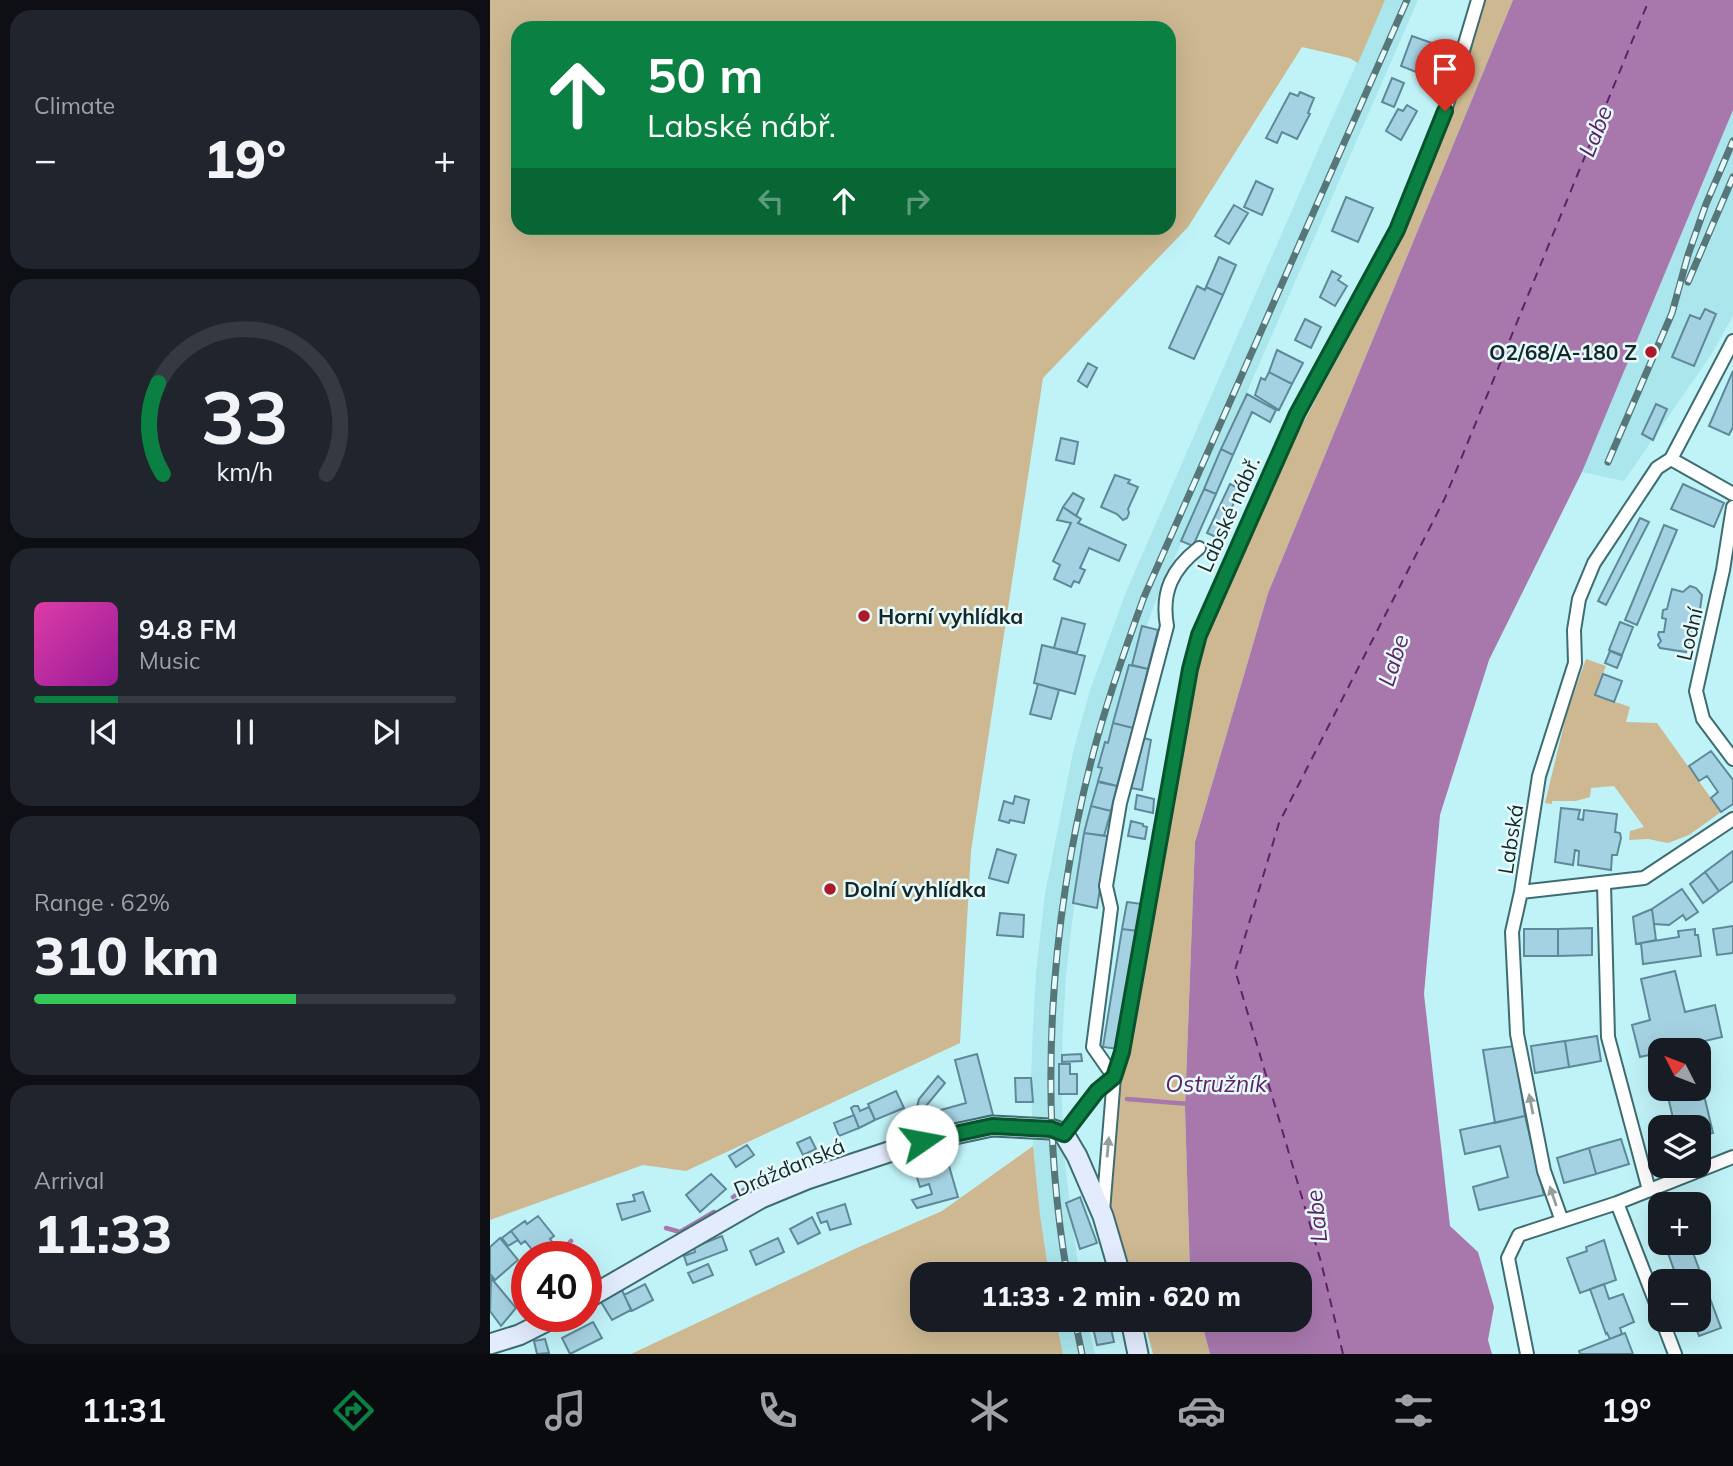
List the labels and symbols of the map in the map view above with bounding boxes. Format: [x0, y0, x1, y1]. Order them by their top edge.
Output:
pin [1415, 39, 1475, 111]
water label: Labe [1572, 101, 1618, 161]
place label: O2/68/A-180 Z [1489, 339, 1637, 365]
marker: O2/68/A-180 Z [1643, 344, 1659, 360]
street label: Labské nábř. [1191, 452, 1265, 576]
place label: Horní vyhlídka [878, 603, 1023, 629]
street label: Lodní [1670, 604, 1708, 663]
marker: Horní vyhlídka [856, 608, 872, 624]
water label: Labe [1371, 630, 1415, 690]
street label: Labská [1492, 802, 1528, 876]
place label: Dolní vyhlídka [844, 876, 986, 902]
marker: Dolní vyhlídka [822, 881, 838, 897]
north arrow [1648, 1038, 1712, 1101]
water label: Ostružník [1165, 1069, 1268, 1098]
one-way arrow [1525, 1093, 1536, 1115]
position arrow [885, 1104, 959, 1178]
street label: Drážďanská [730, 1132, 848, 1202]
one-way arrow [1103, 1136, 1114, 1158]
one-way arrow [1547, 1185, 1558, 1206]
water label: Labe [1299, 1188, 1333, 1244]
speed limit sign: 40 [511, 1241, 602, 1332]

